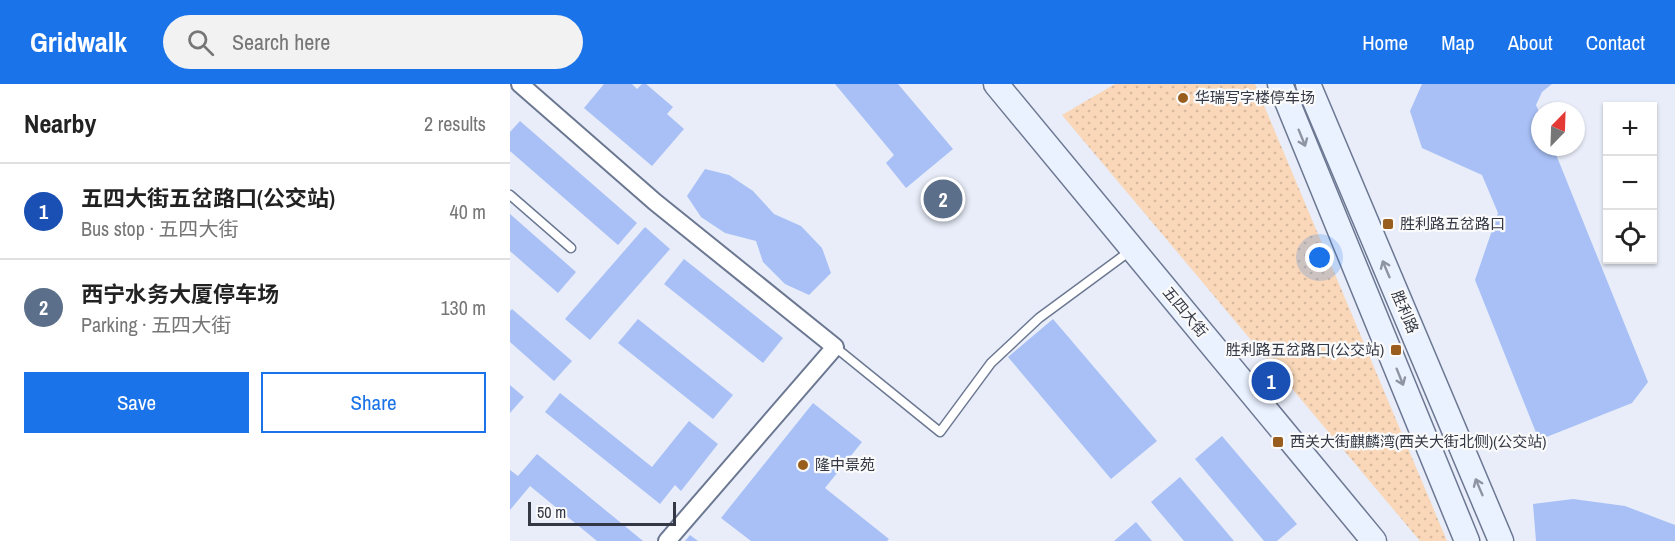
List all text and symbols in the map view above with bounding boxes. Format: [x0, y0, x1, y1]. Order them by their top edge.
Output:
search box [163, 15, 583, 69]
text: Gridwalk [30, 23, 127, 61]
icon: search [184, 26, 217, 59]
text: Search here [232, 27, 330, 57]
text: Home [1362, 28, 1408, 57]
text: Map [1441, 28, 1475, 57]
text: About [1508, 28, 1553, 57]
text: Contact [1586, 28, 1645, 57]
place label: 华瑞写字楼停车场 [1195, 87, 1315, 108]
marker: 华瑞写字楼停车场 [1176, 91, 1190, 105]
north arrow [1531, 102, 1585, 156]
map controls [1603, 102, 1657, 264]
button: + [1603, 102, 1657, 156]
text: Nearby [24, 106, 96, 141]
text: 2 results [424, 110, 486, 137]
one-way arrow [1297, 128, 1308, 147]
button: − [1603, 156, 1657, 210]
pin: 2 [924, 176, 962, 222]
text: 五四大街五岔路口(公交站) [81, 183, 335, 213]
text: 1 [39, 198, 48, 225]
text: 40 m [450, 198, 486, 225]
button: locate [1603, 210, 1657, 264]
place label: 胜利路五岔路口 [1400, 213, 1505, 234]
text: Bus stop · 五四大街 [81, 215, 239, 242]
marker: 胜利路五岔路口 [1381, 217, 1395, 231]
your location [1305, 243, 1334, 272]
one-way arrow [1380, 260, 1391, 279]
text: 西宁水务大厦停车场 [81, 279, 279, 309]
street label: 五四大街 [1158, 282, 1213, 341]
street label: 胜利路 [1387, 287, 1424, 337]
text: 2 [39, 294, 48, 321]
text: 130 m [440, 294, 486, 321]
text: Parking · 五四大街 [81, 311, 231, 338]
place label: 胜利路五岔路口(公交站) [1226, 339, 1384, 360]
marker: 胜利路五岔路口(公交站) [1389, 343, 1403, 357]
pin: 1 [1252, 358, 1290, 404]
one-way arrow [1395, 367, 1406, 386]
button: Save [24, 372, 249, 433]
button: Share [261, 372, 486, 433]
place label: 西关大街麒麟湾(西关大街北侧)(公交站) [1290, 431, 1546, 452]
marker: 西关大街麒麟湾(西关大街北侧)(公交站) [1271, 435, 1285, 449]
place label: 隆中景苑 [815, 454, 875, 475]
marker: 隆中景苑 [796, 458, 810, 472]
one-way arrow [1472, 478, 1483, 496]
scale bar [528, 499, 676, 526]
text: 50 m [537, 501, 566, 523]

